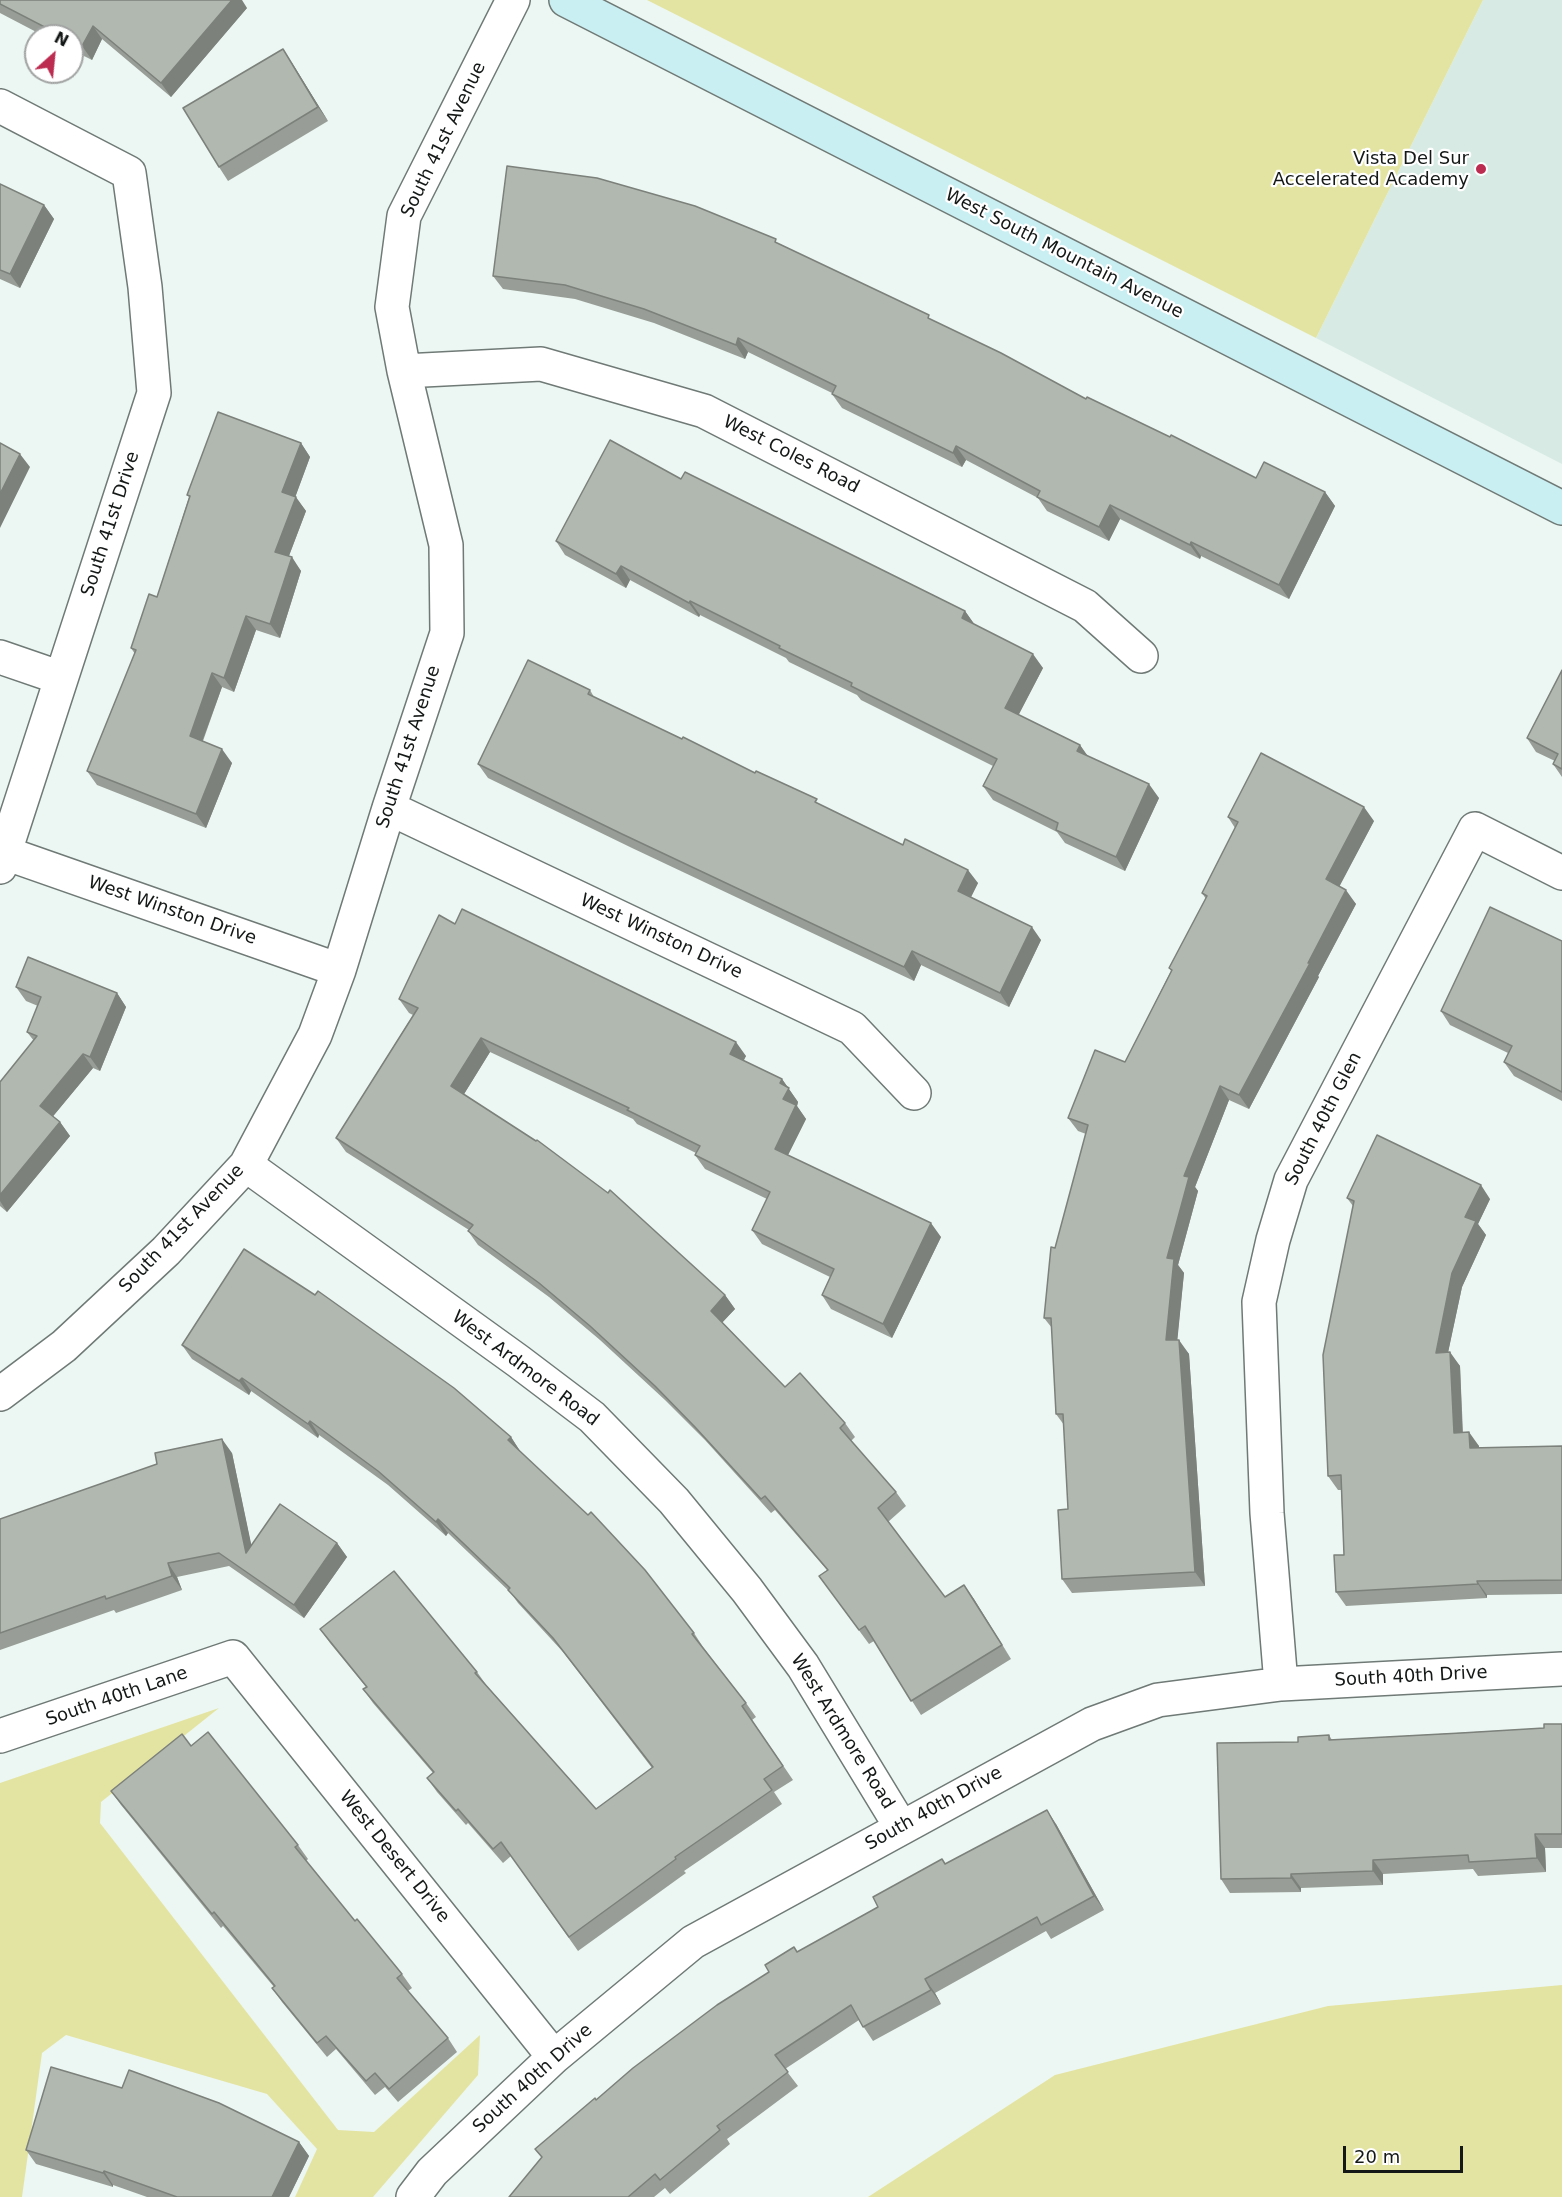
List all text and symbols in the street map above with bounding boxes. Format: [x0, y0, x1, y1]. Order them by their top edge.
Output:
north arrow [24, 24, 84, 84]
text: N [51, 28, 72, 51]
street label: South 41st Avenue [397, 59, 491, 221]
place label: Vista Del Sur Accelerated Academy [1273, 148, 1469, 190]
marker: Vista Del Sur Accelerated Academy [1474, 162, 1488, 176]
street label: West South Mountain Avenue [941, 184, 1187, 324]
street label: West Coles Road [719, 411, 863, 499]
street label: South 41st Drive [77, 449, 145, 599]
street label: South 41st Avenue [372, 663, 446, 831]
street label: West Winston Drive [85, 872, 259, 950]
street label: West Winston Drive [577, 890, 745, 984]
street label: South 40th Glen [1281, 1049, 1367, 1189]
street label: South 41st Avenue [115, 1160, 249, 1298]
street label: West Ardmore Road [447, 1307, 603, 1431]
street label: West Ardmore Road [786, 1651, 898, 1813]
street label: South 40th Drive [1334, 1662, 1488, 1692]
street label: South 40th Lane [43, 1663, 191, 1731]
street label: South 40th Drive [862, 1762, 1006, 1856]
street label: West Desert Drive [334, 1787, 454, 1927]
street label: South 40th Drive [469, 2020, 597, 2138]
scale bar [1346, 2134, 1466, 2172]
text: 20 m [1354, 2146, 1400, 2167]

